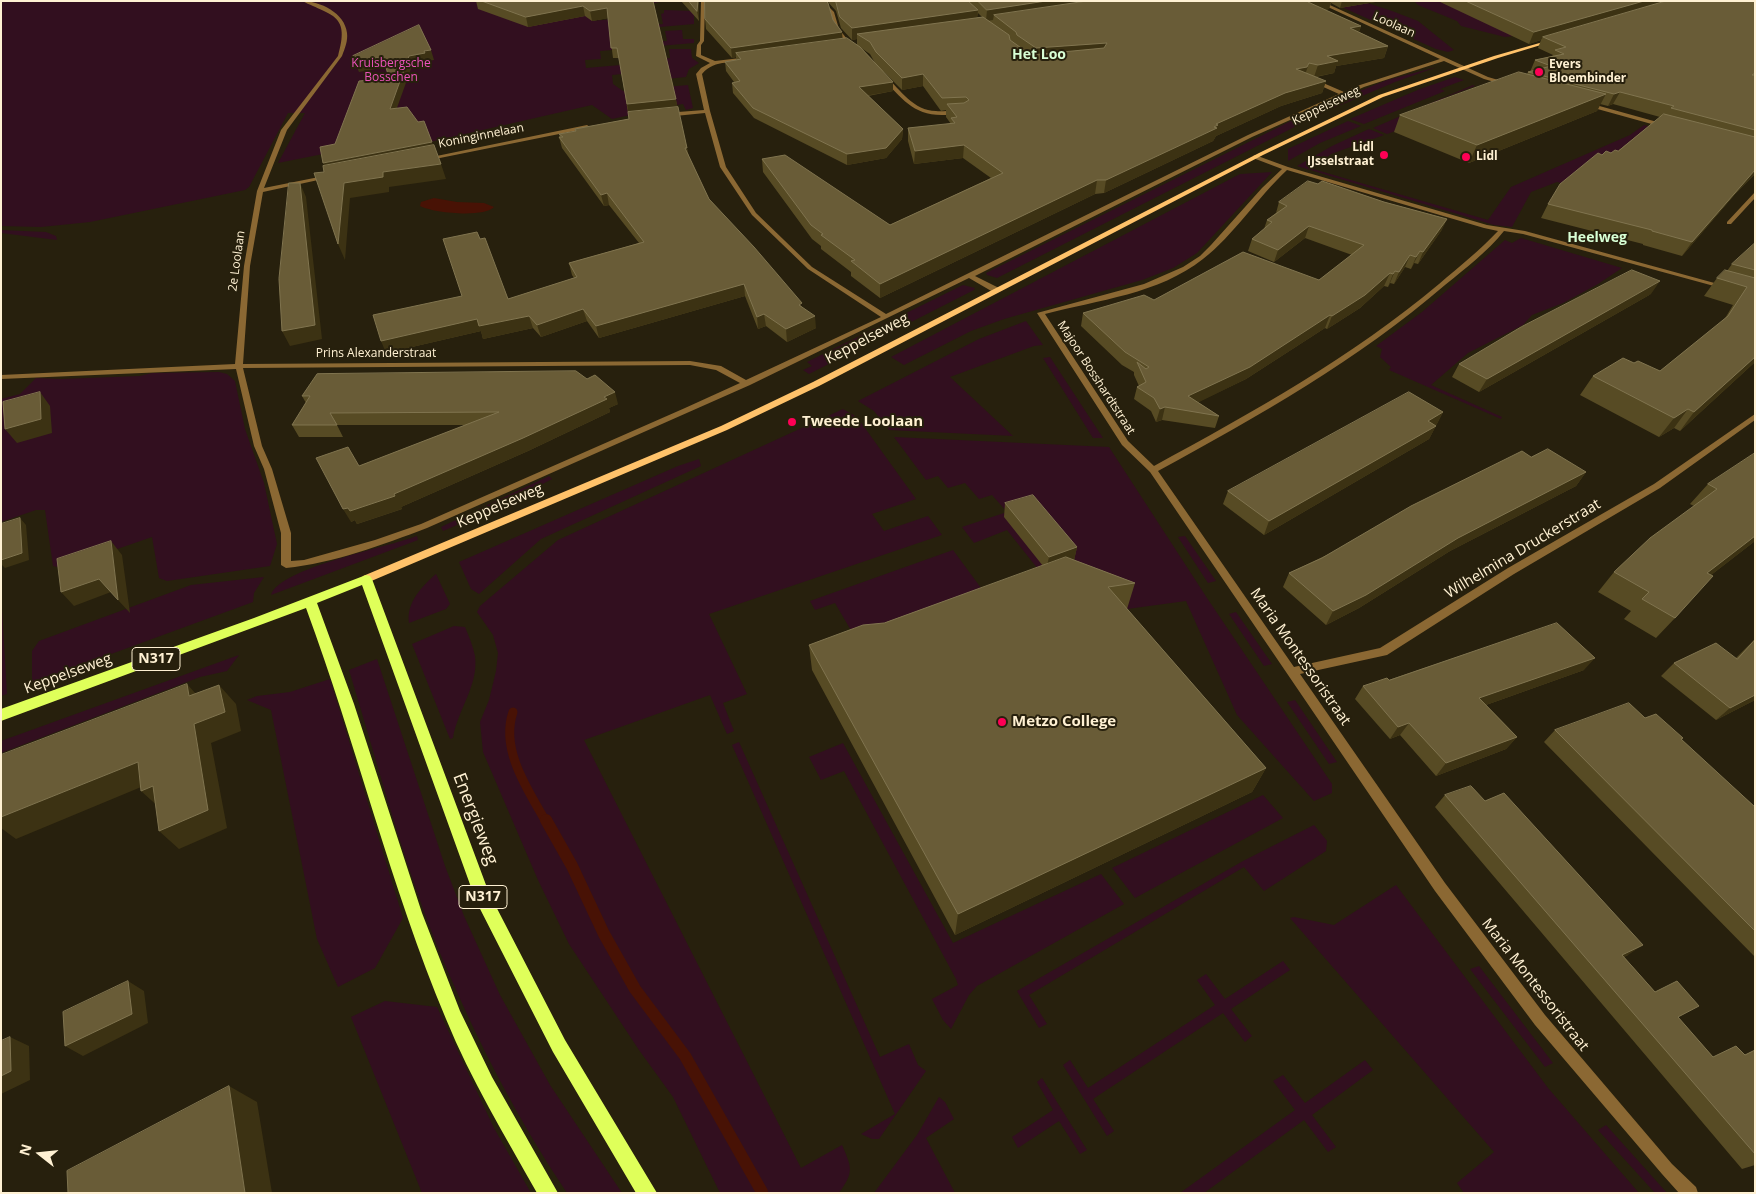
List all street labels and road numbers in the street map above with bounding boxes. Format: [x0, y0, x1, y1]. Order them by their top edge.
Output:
street label: Loolaan [1371, 9, 1417, 41]
street label: Keppelseweg [1290, 83, 1362, 129]
street label: Koninginnelaan [437, 121, 525, 151]
street label: 2e Loolaan [226, 230, 248, 292]
street label: Keppelseweg [822, 309, 912, 369]
street label: Majoor Bosshardtstraat [1054, 319, 1138, 437]
street label: Prins Alexanderstraat [316, 347, 436, 361]
street label: Keppelseweg [454, 480, 546, 532]
street label: Wilhelmina Druckerstraat [1442, 495, 1604, 603]
street label: Maria Montessoristraat [1246, 585, 1354, 729]
road number: N317 [132, 648, 180, 671]
street label: Keppelseweg [22, 650, 114, 698]
street label: Energieweg [448, 770, 502, 868]
road number: N317 [459, 886, 507, 909]
street label: Maria Montessoristraat [1478, 915, 1592, 1055]

